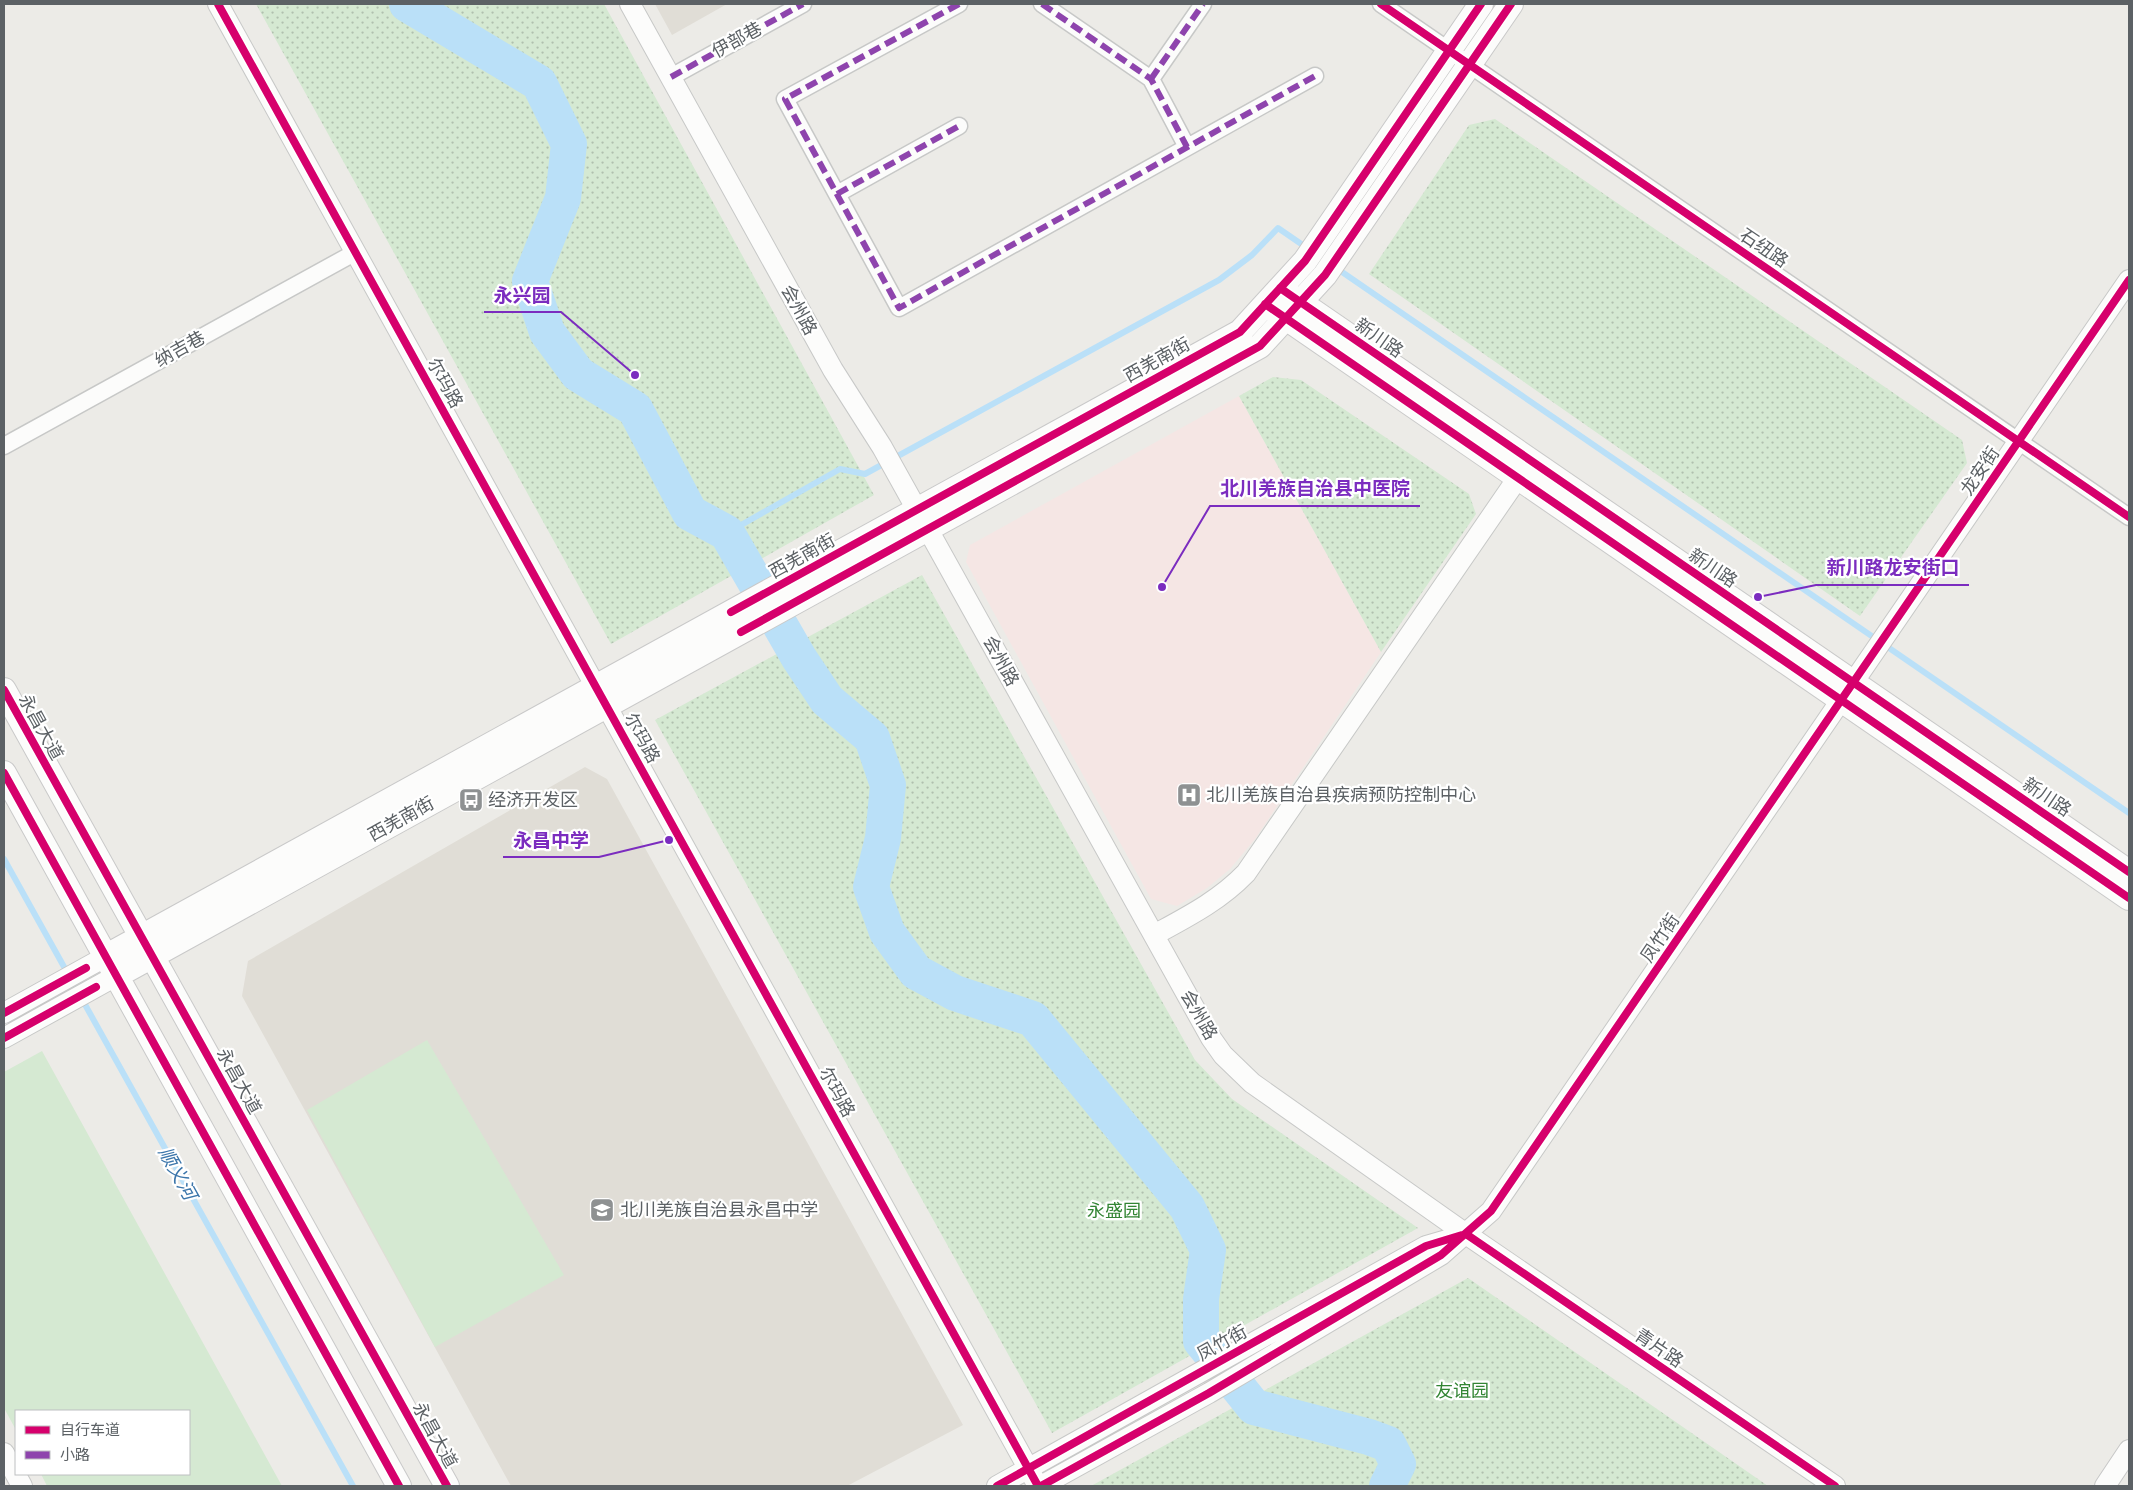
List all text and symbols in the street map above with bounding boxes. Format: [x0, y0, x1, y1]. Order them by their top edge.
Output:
street label: 伊部巷 [708, 16, 765, 62]
street label: 石纽路 [1736, 223, 1793, 271]
callout: 永兴园 [484, 278, 561, 312]
street label: 会州路 [777, 281, 823, 338]
text: 永兴园 [493, 283, 551, 306]
street label: 新川路 [1351, 313, 1408, 362]
street label: 纳吉巷 [151, 325, 208, 371]
street label: 西羌南街 [1120, 332, 1193, 386]
street label: 尔玛路 [423, 354, 469, 411]
street label: 龙安街 [1955, 442, 2003, 499]
callout: 北川羌族自治县中医院 [1210, 472, 1420, 506]
text: 北川羌族自治县中医院 [1220, 476, 1410, 499]
street label: 西羌南街 [765, 528, 838, 582]
street label: 新川路 [1685, 543, 1742, 591]
callout: 新川路龙安街口 [1816, 551, 1969, 585]
text: 新川路龙安街口 [1826, 555, 1960, 578]
street label: 会州路 [979, 632, 1025, 689]
street label: 永昌大道 [15, 690, 69, 763]
street label: 尔玛路 [620, 709, 666, 766]
street label: 新川路 [2019, 772, 2076, 820]
hospital icon: 北川羌族自治县疾病预防控制中心 [1176, 782, 1202, 808]
place label: 北川羌族自治县疾病预防控制中心 [1206, 783, 1476, 805]
bus stop icon: 经济开发区 [458, 787, 484, 813]
place label: 经济开发区 [488, 788, 578, 810]
street label: 西羌南街 [364, 791, 437, 845]
callout: 永昌中学 [503, 823, 599, 857]
text: 永昌中学 [513, 828, 589, 851]
street label: 凤竹街 [1635, 909, 1683, 966]
street label: 会州路 [1177, 986, 1223, 1043]
street label: 永昌大道 [213, 1044, 267, 1117]
street label: 尔玛路 [815, 1063, 861, 1120]
water label: 顺义河 [155, 1142, 204, 1207]
school or university icon: 北川羌族自治县永昌中学 [589, 1197, 615, 1223]
place label: 北川羌族自治县永昌中学 [620, 1198, 818, 1220]
park label: 永盛园 [1087, 1199, 1141, 1221]
street label: 凤竹街 [1193, 1319, 1250, 1365]
street label: 青片路 [1631, 1323, 1688, 1371]
park label: 友谊园 [1435, 1379, 1489, 1401]
street label: 永昌大道 [409, 1398, 463, 1471]
legend [15, 1410, 190, 1475]
text: 自行车道 [60, 1420, 120, 1438]
text: 小路 [60, 1445, 90, 1463]

